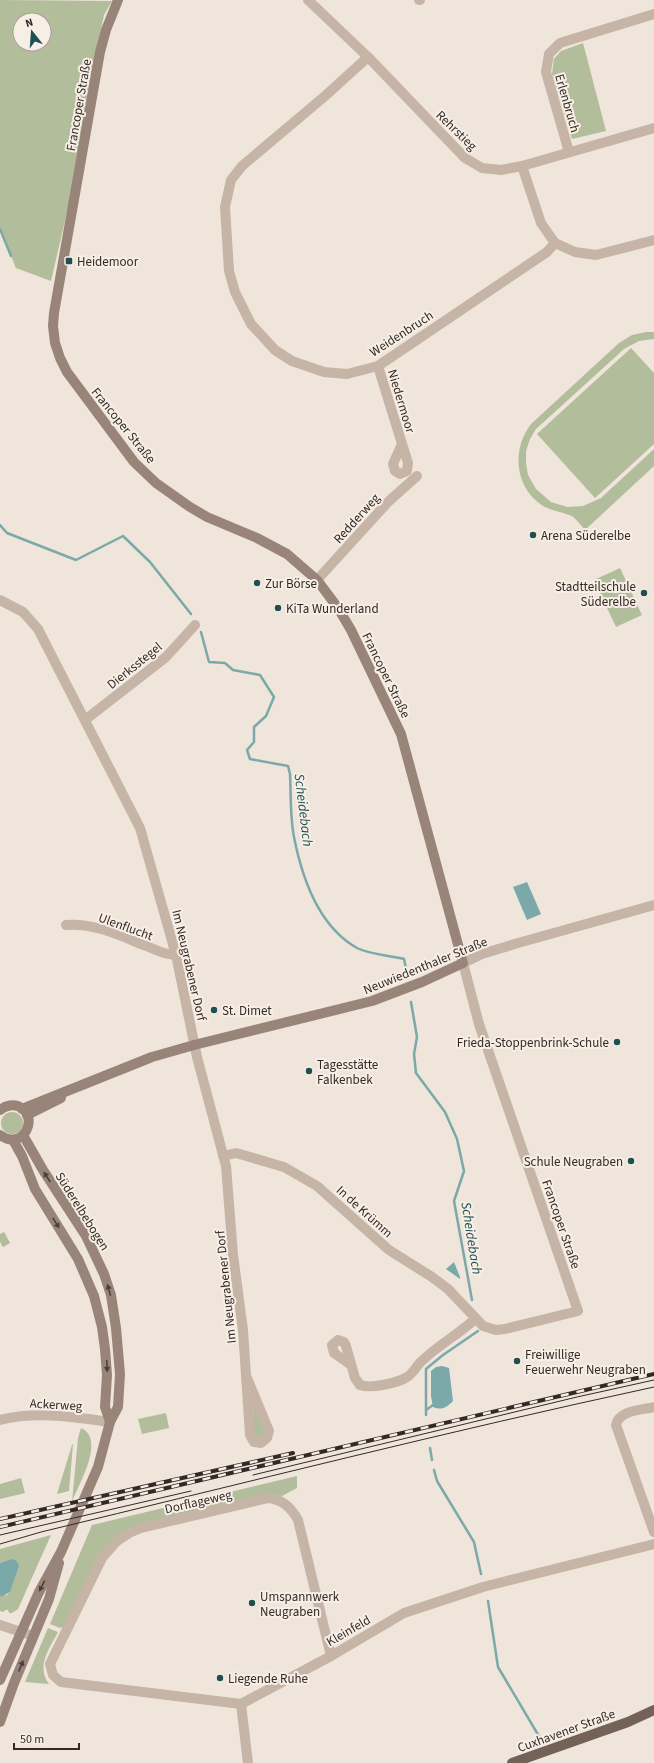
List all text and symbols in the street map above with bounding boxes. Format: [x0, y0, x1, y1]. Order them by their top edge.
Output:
north arrow [12, 12, 52, 52]
text: N [24, 15, 35, 31]
street label: Francoper Straße [62, 58, 96, 153]
street label: Erlenbruch [550, 72, 584, 135]
street label: Rehrstieg [432, 107, 481, 155]
place label: Heidemoor [77, 253, 139, 271]
marker: Heidemoor [64, 256, 74, 266]
street label: Weidenbruch [366, 307, 437, 361]
street label: Niedermoor [383, 367, 419, 436]
street label: Francoper Straße [87, 384, 160, 468]
street label: Redderweg [329, 489, 384, 548]
place label: Arena Süderelbe [541, 527, 631, 545]
marker: Arena Süderelbe [528, 530, 538, 540]
place label: Zur Börse [265, 575, 317, 593]
marker: Zur Börse [252, 578, 262, 588]
place label: Stadtteilschule Süderelbe [555, 578, 636, 611]
marker: Stadtteilschule Süderelbe [639, 588, 649, 598]
place label: KiTa Wunderland [286, 600, 379, 618]
marker: KiTa Wunderland [273, 603, 283, 613]
street label: Francoper Straße [358, 630, 415, 721]
street label: Dierksstegel [103, 638, 166, 694]
water label: Scheidebach [289, 773, 317, 848]
street label: Im Neugrabener Dorf [167, 908, 211, 1024]
street label: Ulenflucht [96, 909, 156, 945]
street label: Neuwiedenthaler Straße [361, 933, 490, 999]
place label: St. Dimet [222, 1002, 272, 1020]
marker: St. Dimet [209, 1005, 219, 1015]
place label: Frieda-Stoppenbrink-Schule [457, 1034, 609, 1052]
marker: Frieda-Stoppenbrink-Schule [612, 1037, 622, 1047]
place label: Tagesstätte Falkenbek [317, 1056, 378, 1089]
marker: Tagesstätte Falkenbek [304, 1066, 314, 1076]
place label: Schule Neugraben [524, 1153, 623, 1171]
marker: Schule Neugraben [626, 1156, 636, 1166]
street label: Süderelbebogen [51, 1169, 114, 1254]
one-way arrow [43, 1172, 51, 1182]
street label: Francoper Straße [537, 1177, 585, 1271]
street label: In de Krümm [332, 1182, 396, 1242]
water label: Scheidebach [455, 1200, 487, 1276]
one-way arrow [53, 1218, 60, 1229]
street label: Im Neugrabener Dorf [211, 1228, 241, 1344]
one-way arrow [106, 1284, 112, 1296]
place label: Freiwillige Feuerwehr Neugraben [525, 1346, 646, 1379]
marker: Freiwillige Feuerwehr Neugraben [512, 1356, 522, 1366]
one-way arrow [103, 1360, 110, 1372]
street label: Ackerweg [29, 1395, 83, 1415]
street label: Dorflageweg [163, 1485, 234, 1518]
one-way arrow [39, 1580, 45, 1591]
place label: Umspannwerk Neugraben [260, 1588, 340, 1621]
marker: Umspannwerk Neugraben [247, 1598, 257, 1608]
street label: Kleinfeld [323, 1611, 374, 1651]
one-way arrow [19, 1659, 25, 1671]
place label: Liegende Ruhe [228, 1670, 308, 1688]
marker: Liegende Ruhe [215, 1673, 225, 1683]
street label: Cuxhavener Straße [515, 1705, 618, 1757]
scale bar [14, 1725, 79, 1751]
text: 50 m [20, 1731, 44, 1748]

